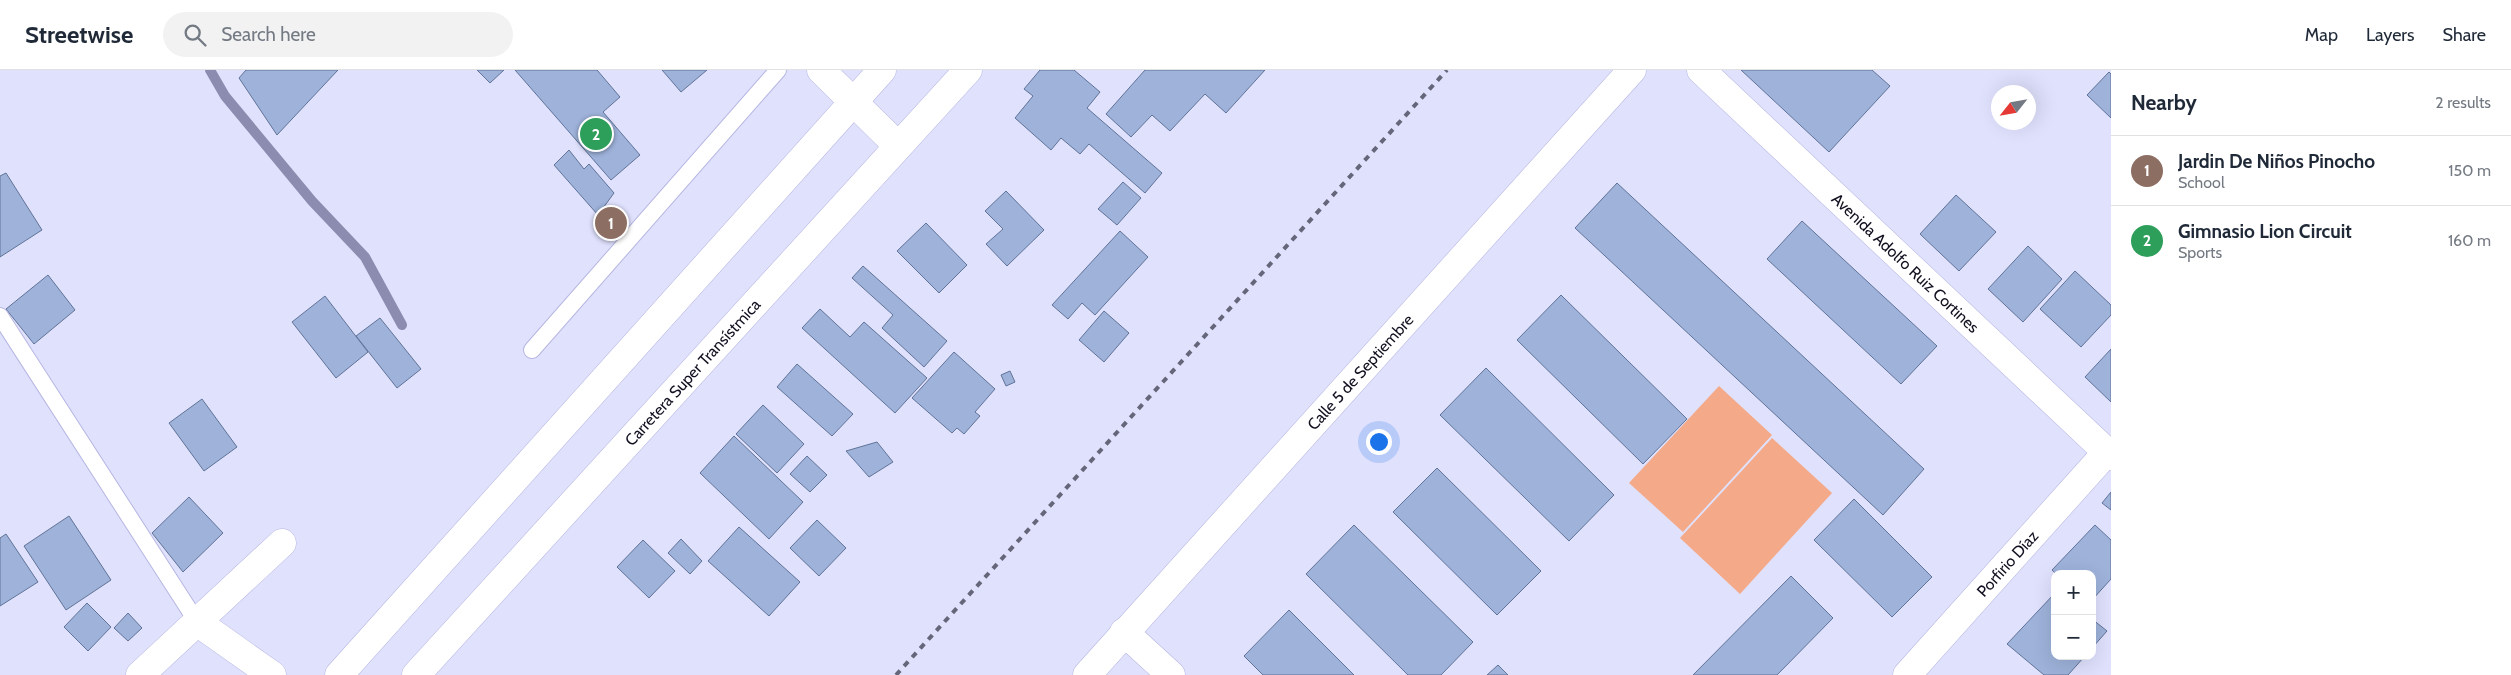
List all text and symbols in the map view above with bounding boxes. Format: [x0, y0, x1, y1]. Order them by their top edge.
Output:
search box [163, 12, 513, 57]
text: Streetwise [25, 20, 133, 49]
icon: search [181, 21, 209, 49]
text: Search here [221, 23, 316, 46]
text: Map [2305, 24, 2338, 46]
text: Layers [2366, 24, 2415, 46]
text: Share [2443, 24, 2486, 46]
north arrow [1991, 85, 2036, 130]
text: Nearby [2131, 90, 2197, 115]
text: 2 results [2435, 93, 2491, 112]
pin: 2 [580, 115, 612, 153]
text: Jardin De Niños Pinocho [2178, 150, 2375, 173]
text: 1 [2144, 161, 2150, 180]
text: 150 m [2448, 161, 2491, 180]
text: School [2178, 173, 2225, 192]
street label: Avenida Adolfo Ruiz Cortines [1828, 189, 1983, 337]
pin: 1 [595, 204, 627, 242]
text: Gimnasio Lion Circuit [2178, 220, 2352, 243]
text: 2 [2143, 231, 2151, 250]
text: 160 m [2448, 231, 2491, 250]
text: Sports [2178, 243, 2222, 262]
street label: Carretera Super Transístmica [621, 295, 765, 450]
street label: Calle 5 de Septiembre [1303, 310, 1417, 434]
your location [1366, 429, 1392, 455]
street label: Porfirio Díaz [1973, 526, 2042, 601]
map controls [2051, 570, 2096, 660]
button: + [2051, 570, 2096, 615]
button: − [2051, 615, 2096, 660]

